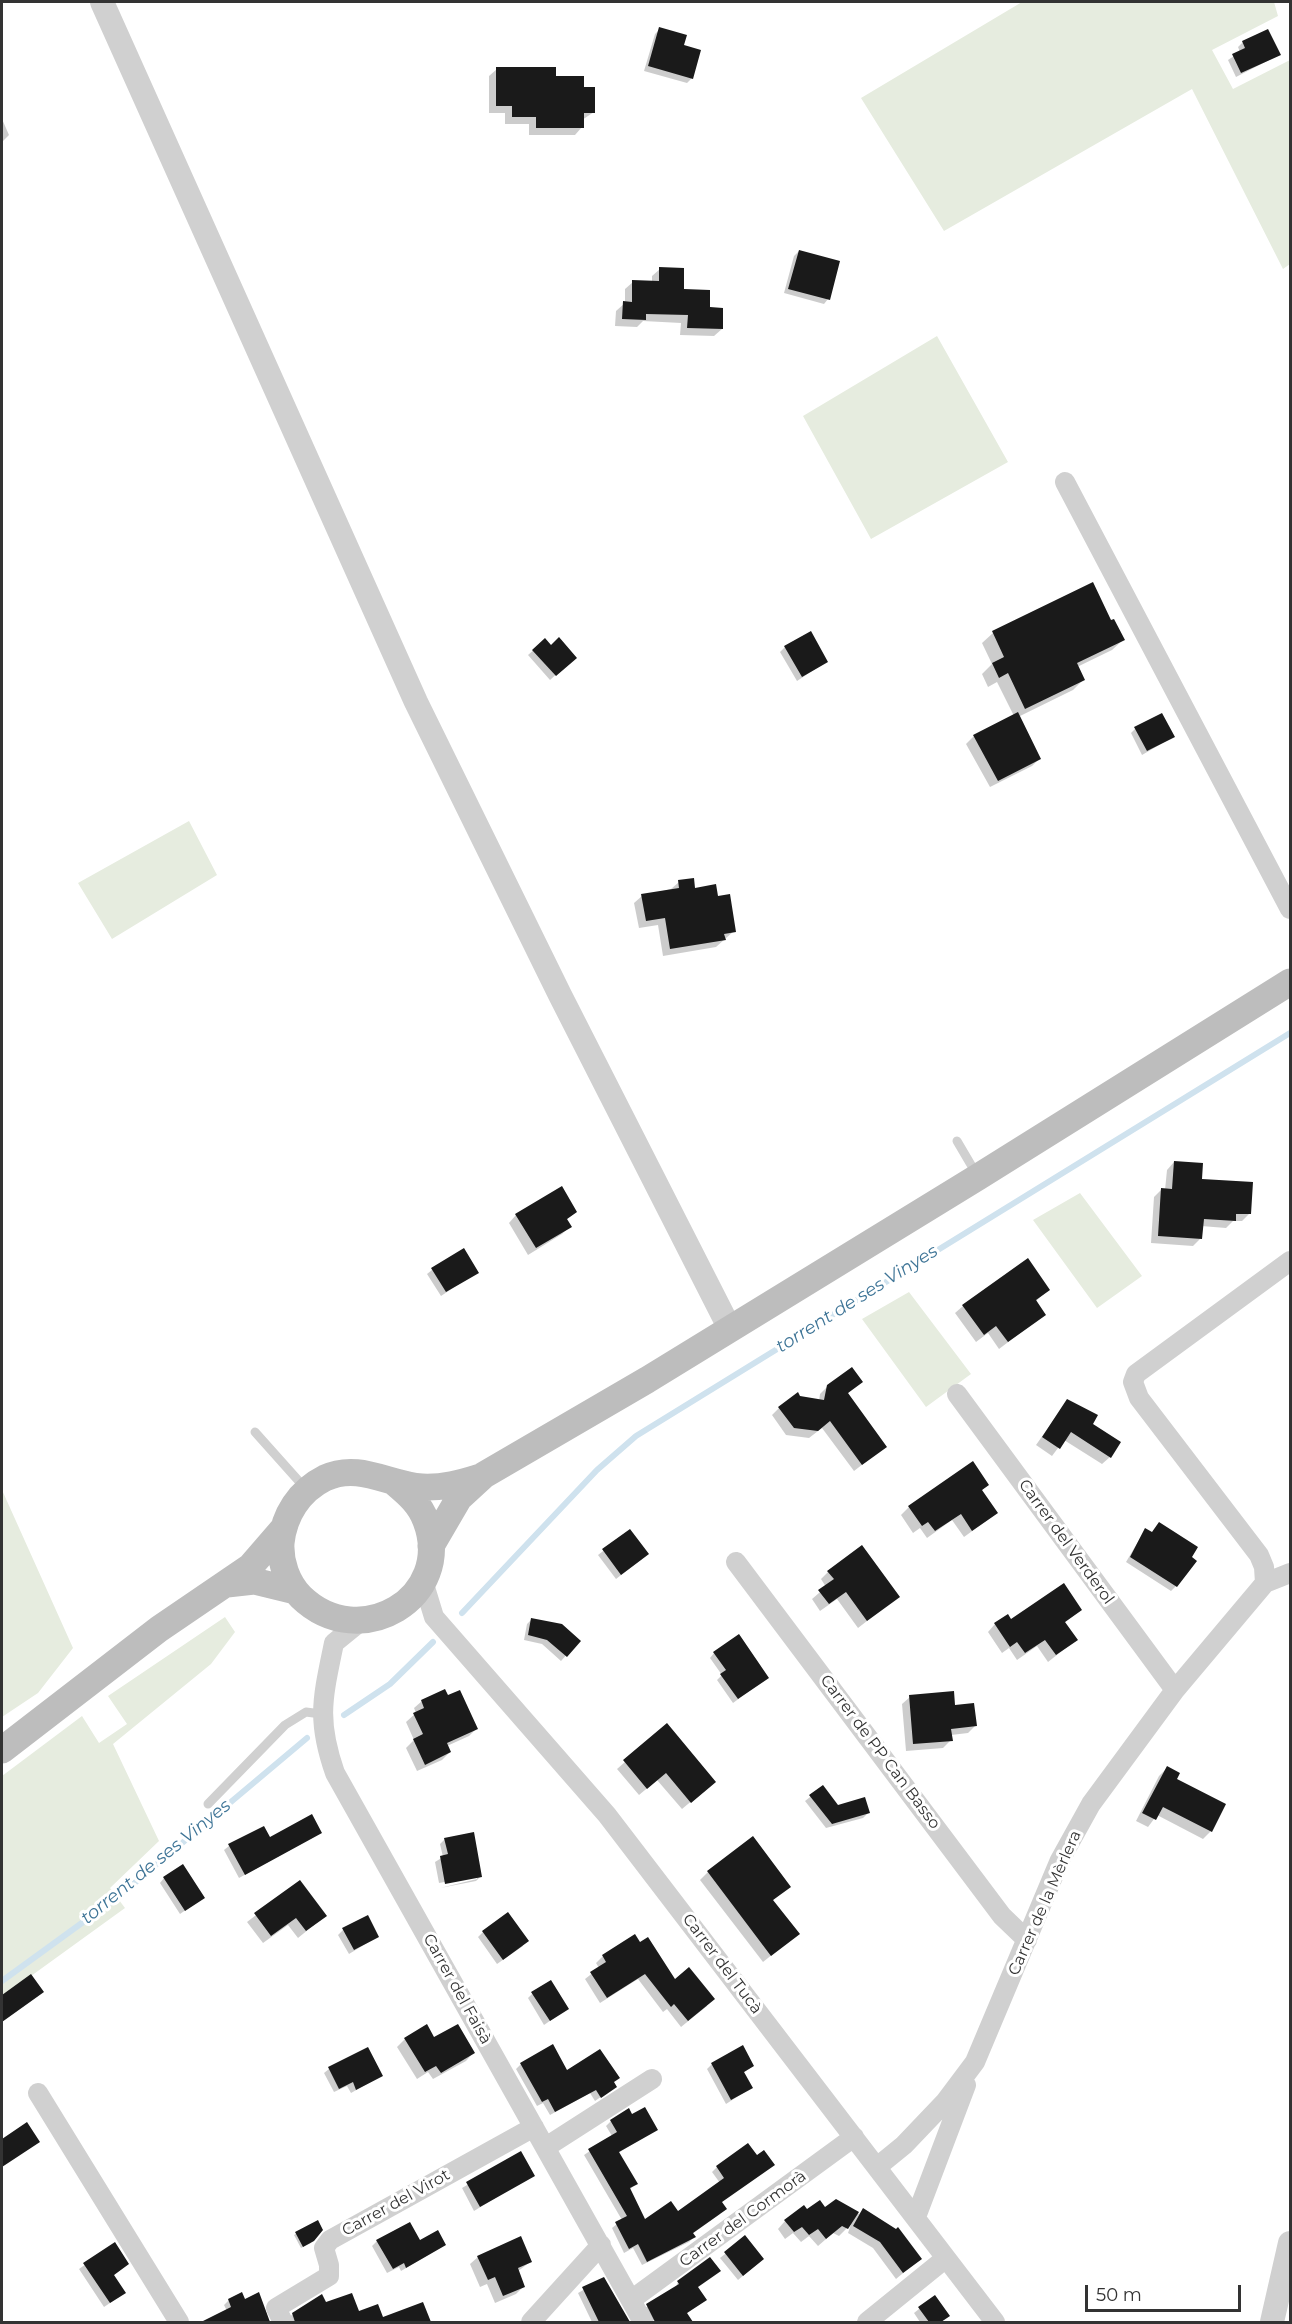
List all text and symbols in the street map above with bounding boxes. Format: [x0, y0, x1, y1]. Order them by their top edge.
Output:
water label: torrent de ses Vinyes [772, 1240, 942, 1358]
street label: Carrer del Verderol [1014, 1476, 1118, 1608]
street label: Carrer de PP Can Basso [816, 1671, 944, 1833]
water label: torrent de ses Vinyes [77, 1795, 235, 1929]
street label: Carrer de la Mèrlera [1004, 1828, 1086, 1978]
street label: Carrer del Tucà [678, 1910, 766, 2018]
street label: Carrer del Faisà [419, 1930, 495, 2048]
street label: Carrer del Virot [339, 2165, 453, 2241]
street label: Carrer del Cormorà [676, 2167, 810, 2271]
scale bar [1088, 2273, 1244, 2311]
text: 50 m [1096, 2284, 1142, 2306]

